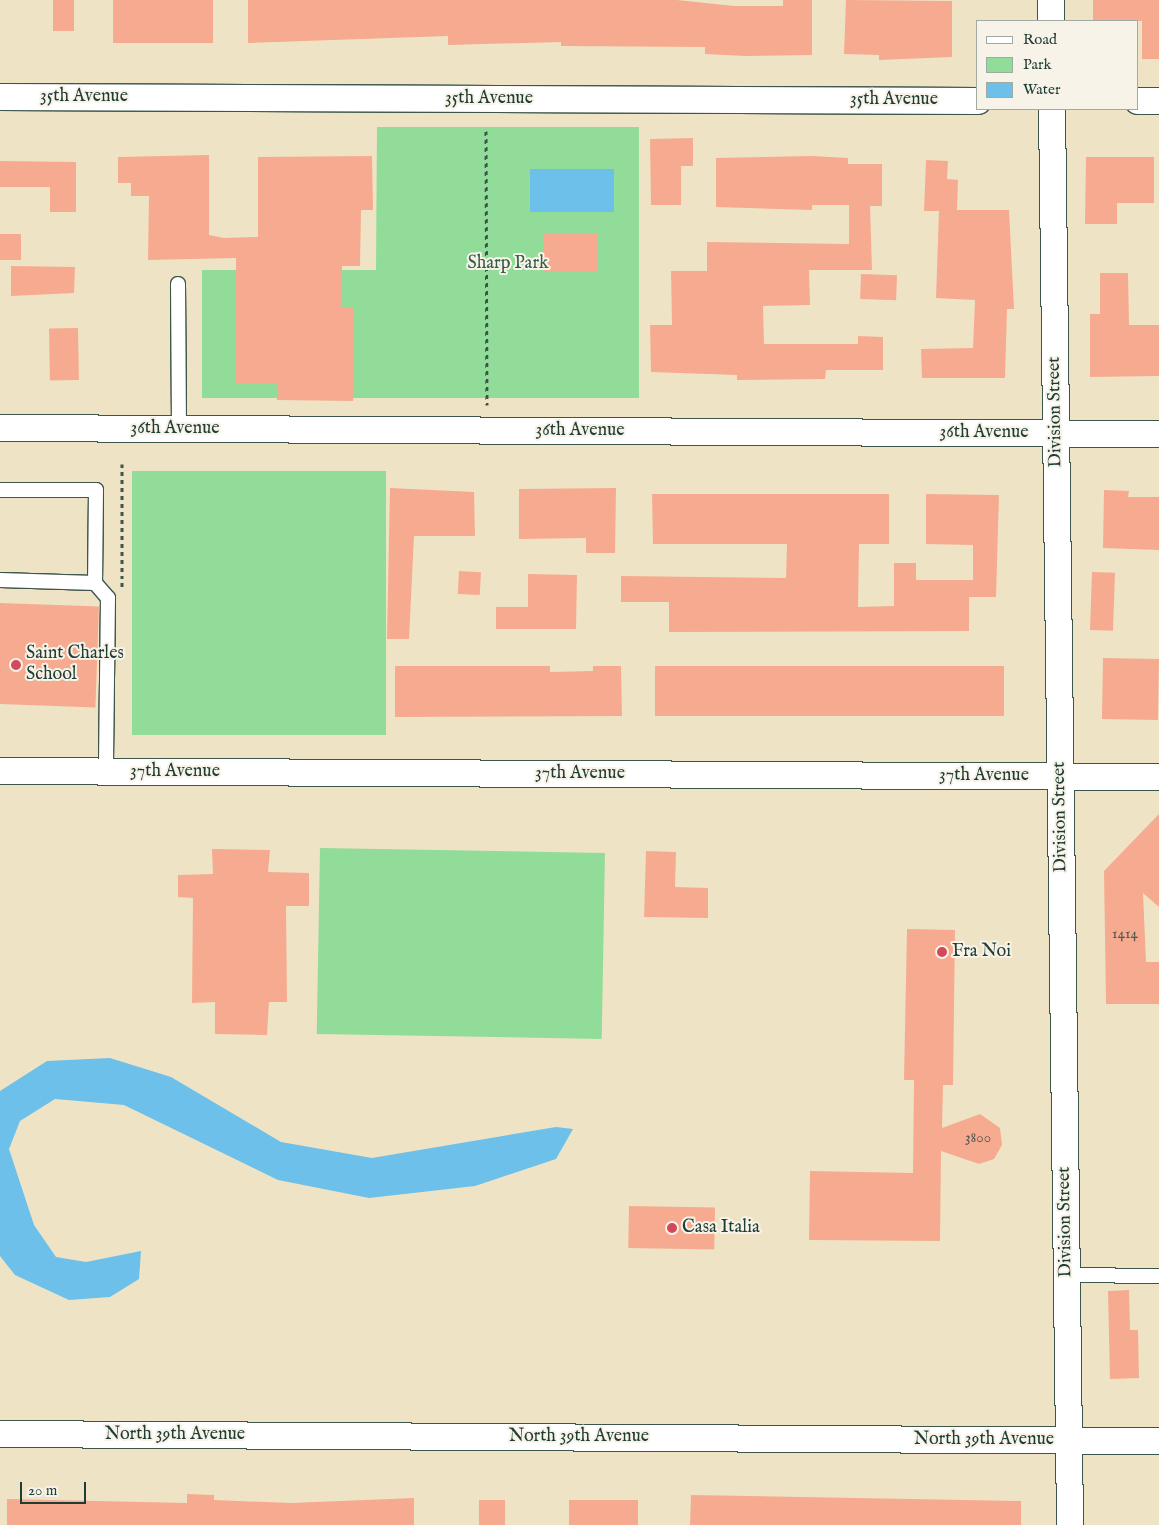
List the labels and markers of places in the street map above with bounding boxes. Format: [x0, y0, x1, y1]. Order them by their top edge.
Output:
place label: Saint Charles School [26, 644, 124, 686]
marker: Saint Charles School [10, 659, 22, 671]
place label: Fra Noi [952, 941, 1011, 963]
marker: Fra Noi [936, 946, 948, 958]
place label: Casa Italia [682, 1217, 760, 1239]
marker: Casa Italia [666, 1222, 678, 1234]

